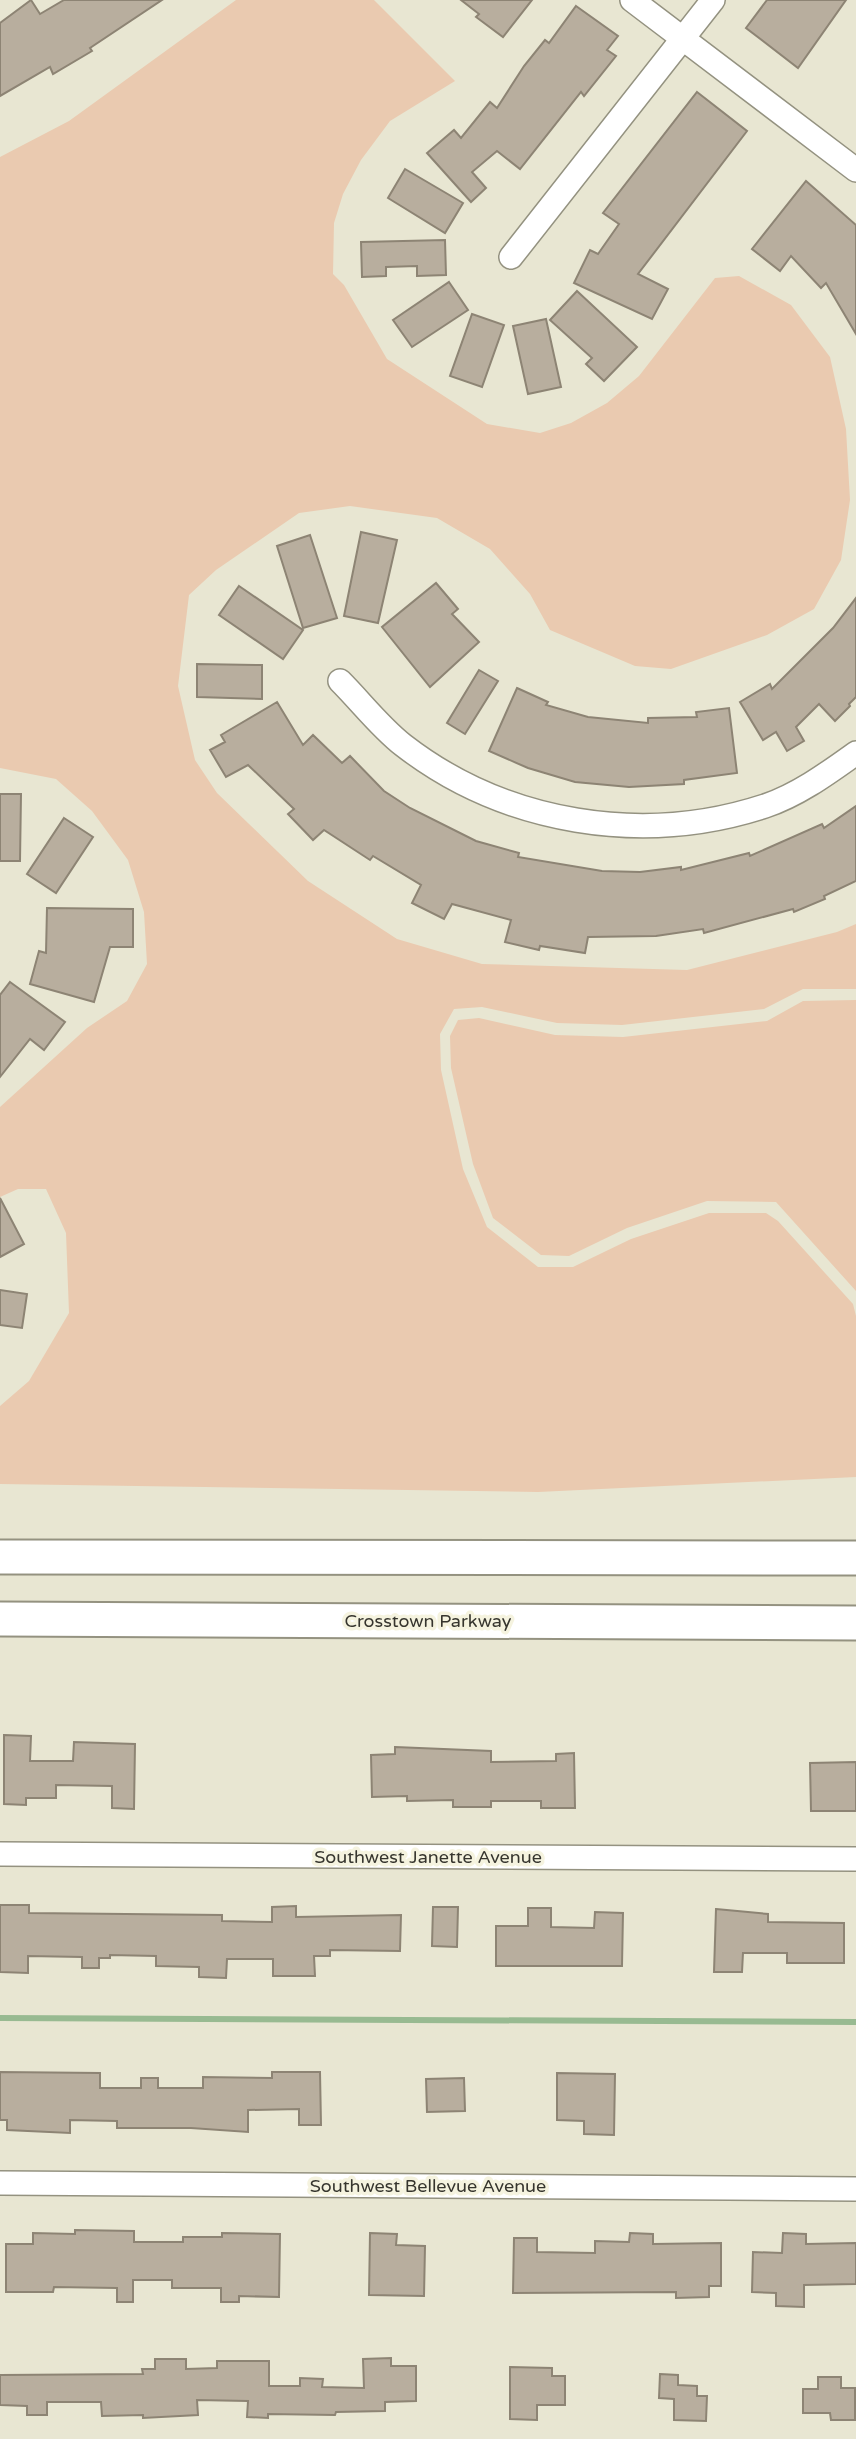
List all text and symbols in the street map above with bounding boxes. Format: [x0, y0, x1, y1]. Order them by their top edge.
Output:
street label: Crosstown Parkway [345, 1610, 512, 1632]
street label: Southwest Janette Avenue [314, 1846, 542, 1868]
street label: Southwest Bellevue Avenue [310, 2175, 546, 2197]

